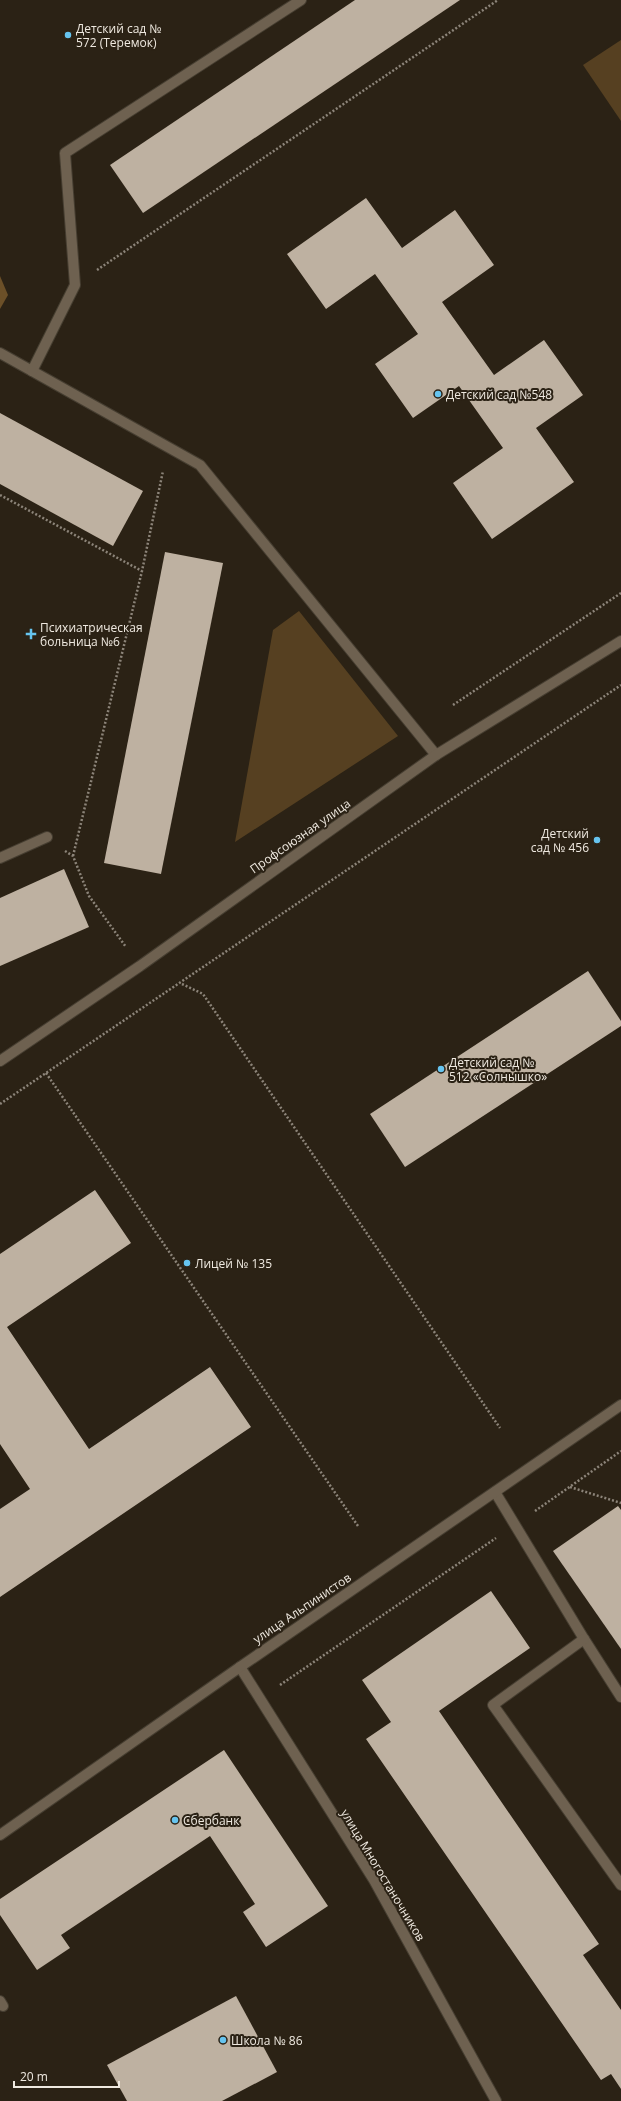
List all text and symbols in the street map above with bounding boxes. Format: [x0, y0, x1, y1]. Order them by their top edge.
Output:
place label: Детский сад № 572 (Теремок) [76, 20, 162, 51]
marker: Детский сад № 572 (Теремок) [63, 30, 73, 40]
place label: Детский сад №548 [446, 386, 552, 403]
marker: Детский сад №548 [433, 389, 443, 399]
place label: Психиатрическая больница №6 [40, 619, 143, 650]
marker: Психиатрическая больница №6 [25, 628, 37, 640]
street label: Профсоюзная улица [246, 795, 354, 877]
place label: Детский сад № 456 [531, 825, 589, 856]
marker: Детский сад № 456 [592, 835, 602, 845]
place label: Детский сад № 512 «Солнышко» [449, 1054, 547, 1085]
marker: Детский сад № 512 «Солнышко» [436, 1064, 446, 1074]
place label: Лицей № 135 [195, 1255, 272, 1272]
marker: Лицей № 135 [182, 1258, 192, 1268]
street label: улица Альпинистов [250, 1569, 355, 1647]
street label: улица Многостаночников [337, 1806, 429, 1944]
place label: Сбербанк [183, 1812, 240, 1829]
marker: Сбербанк [170, 1815, 180, 1825]
place label: Школа № 86 [231, 2032, 303, 2049]
marker: Школа № 86 [218, 2035, 228, 2045]
scale bar [14, 2063, 119, 2089]
text: 20 m [20, 2068, 48, 2085]

